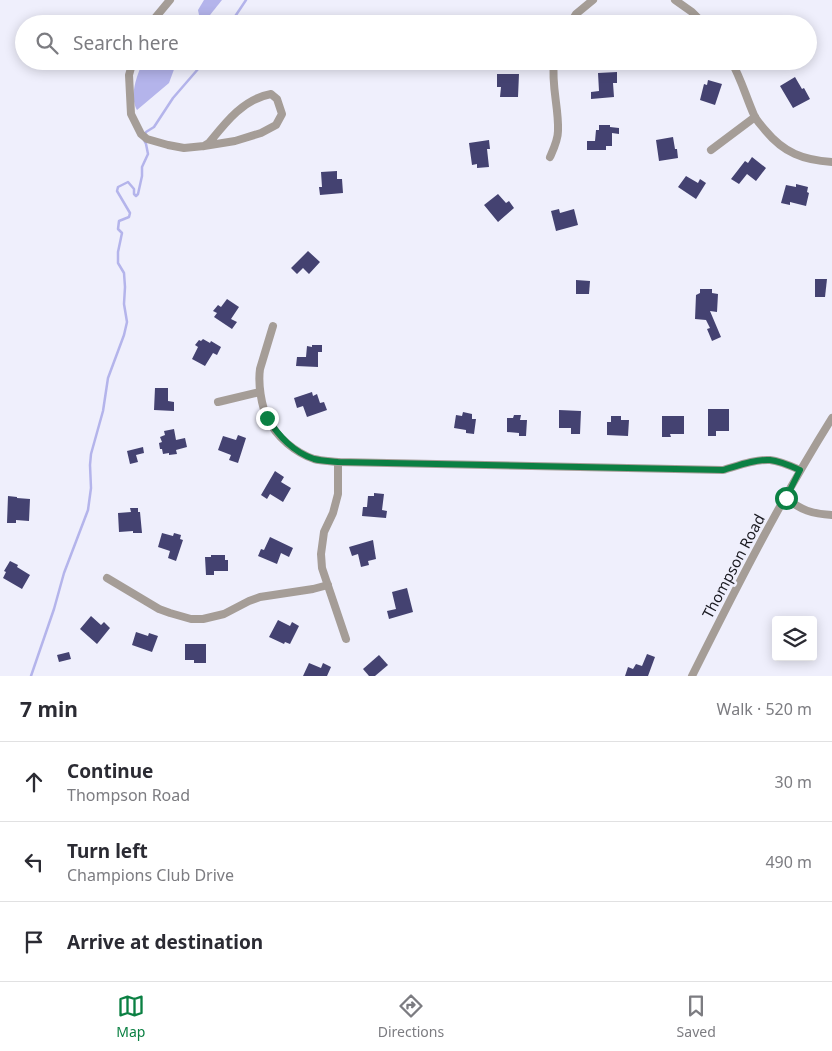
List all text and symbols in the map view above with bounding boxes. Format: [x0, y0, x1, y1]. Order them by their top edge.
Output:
search box [15, 15, 817, 70]
icon: search [33, 29, 61, 57]
text: Search here [73, 30, 179, 56]
route end [256, 407, 279, 430]
route start [775, 487, 798, 510]
street label: Thompson Road [697, 510, 769, 622]
map controls [772, 616, 817, 661]
button: layers [772, 616, 817, 661]
text: 7 min [20, 695, 78, 723]
text: Walk · 520 m [717, 698, 812, 720]
text: Continue [67, 758, 153, 784]
icon: ahead [20, 768, 48, 796]
text: 30 m [775, 771, 812, 793]
text: Thompson Road [67, 784, 190, 806]
text: Turn left [67, 838, 148, 864]
icon: left [20, 848, 48, 876]
text: 490 m [765, 851, 812, 873]
text: Champions Club Drive [67, 864, 234, 886]
icon: arrive [20, 928, 48, 956]
text: Arrive at destination [67, 929, 263, 955]
tab: Map [116, 992, 145, 1041]
tab: Directions [378, 992, 444, 1041]
tab: Saved [677, 992, 716, 1041]

